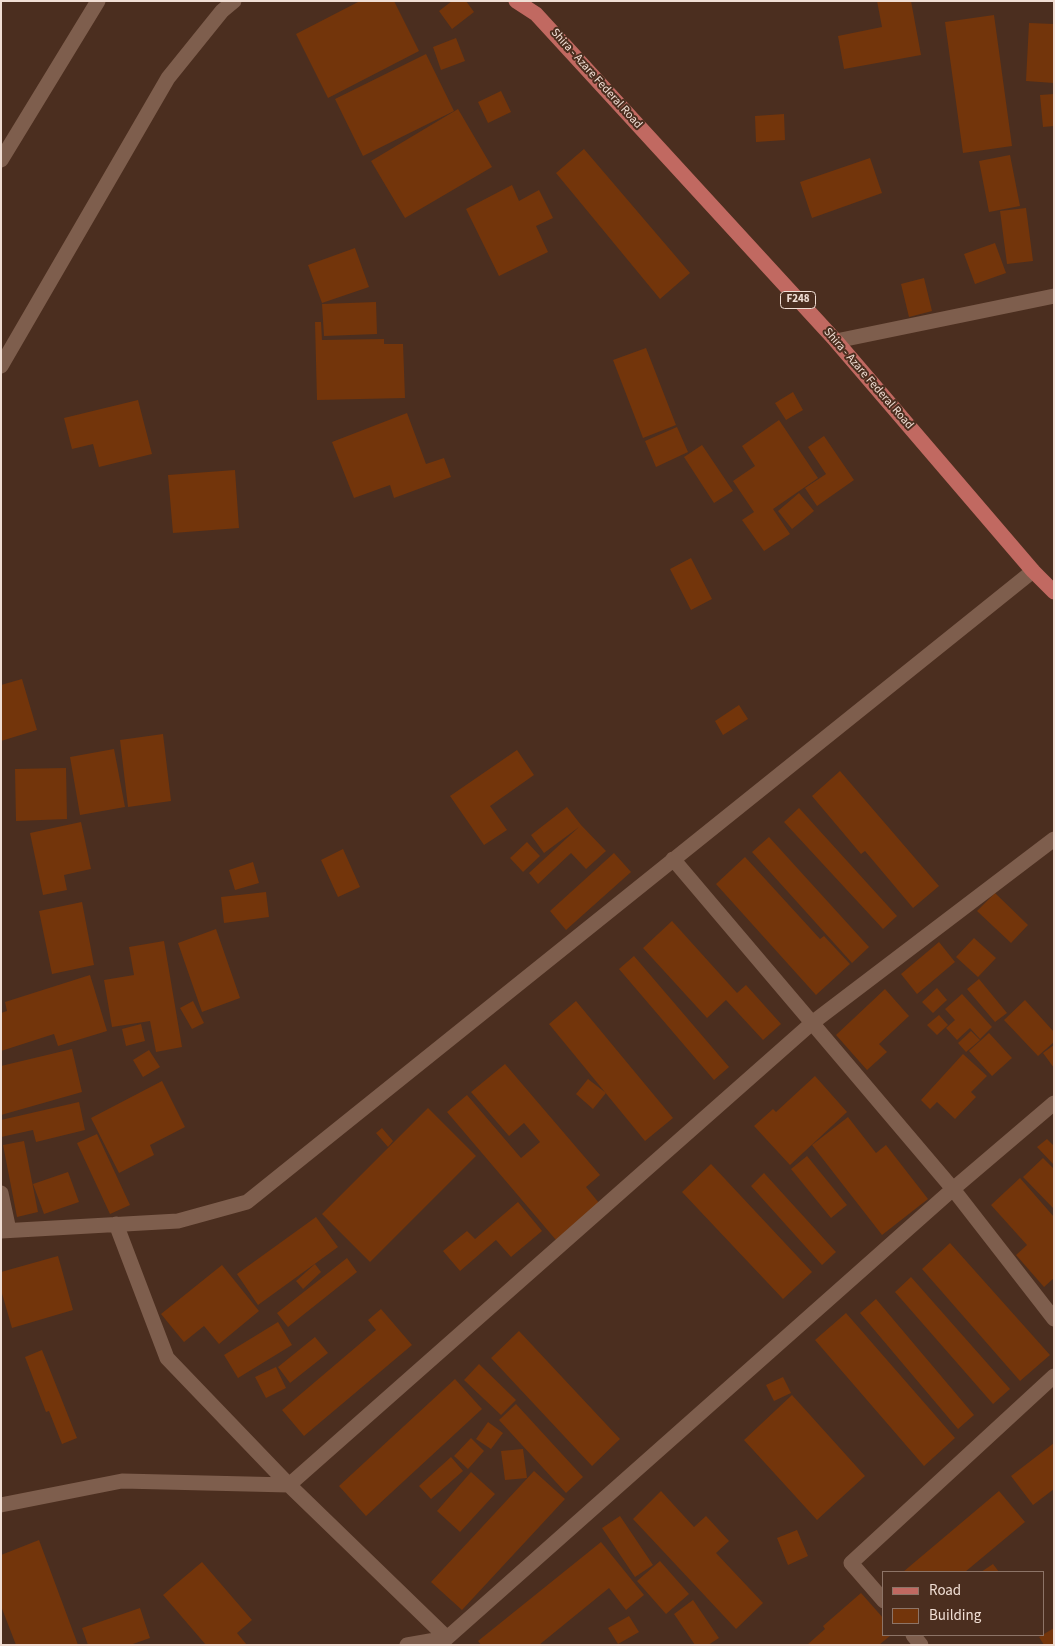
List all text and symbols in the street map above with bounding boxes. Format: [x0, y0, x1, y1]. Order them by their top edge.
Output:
street label: Shira - Azare Federal Road [547, 26, 645, 132]
road number: F248 [780, 292, 816, 308]
street label: Shira - Azare Federal Road [820, 325, 916, 433]
legend [882, 1571, 1045, 1636]
text: Road [929, 1580, 961, 1601]
text: Building [929, 1605, 981, 1626]

